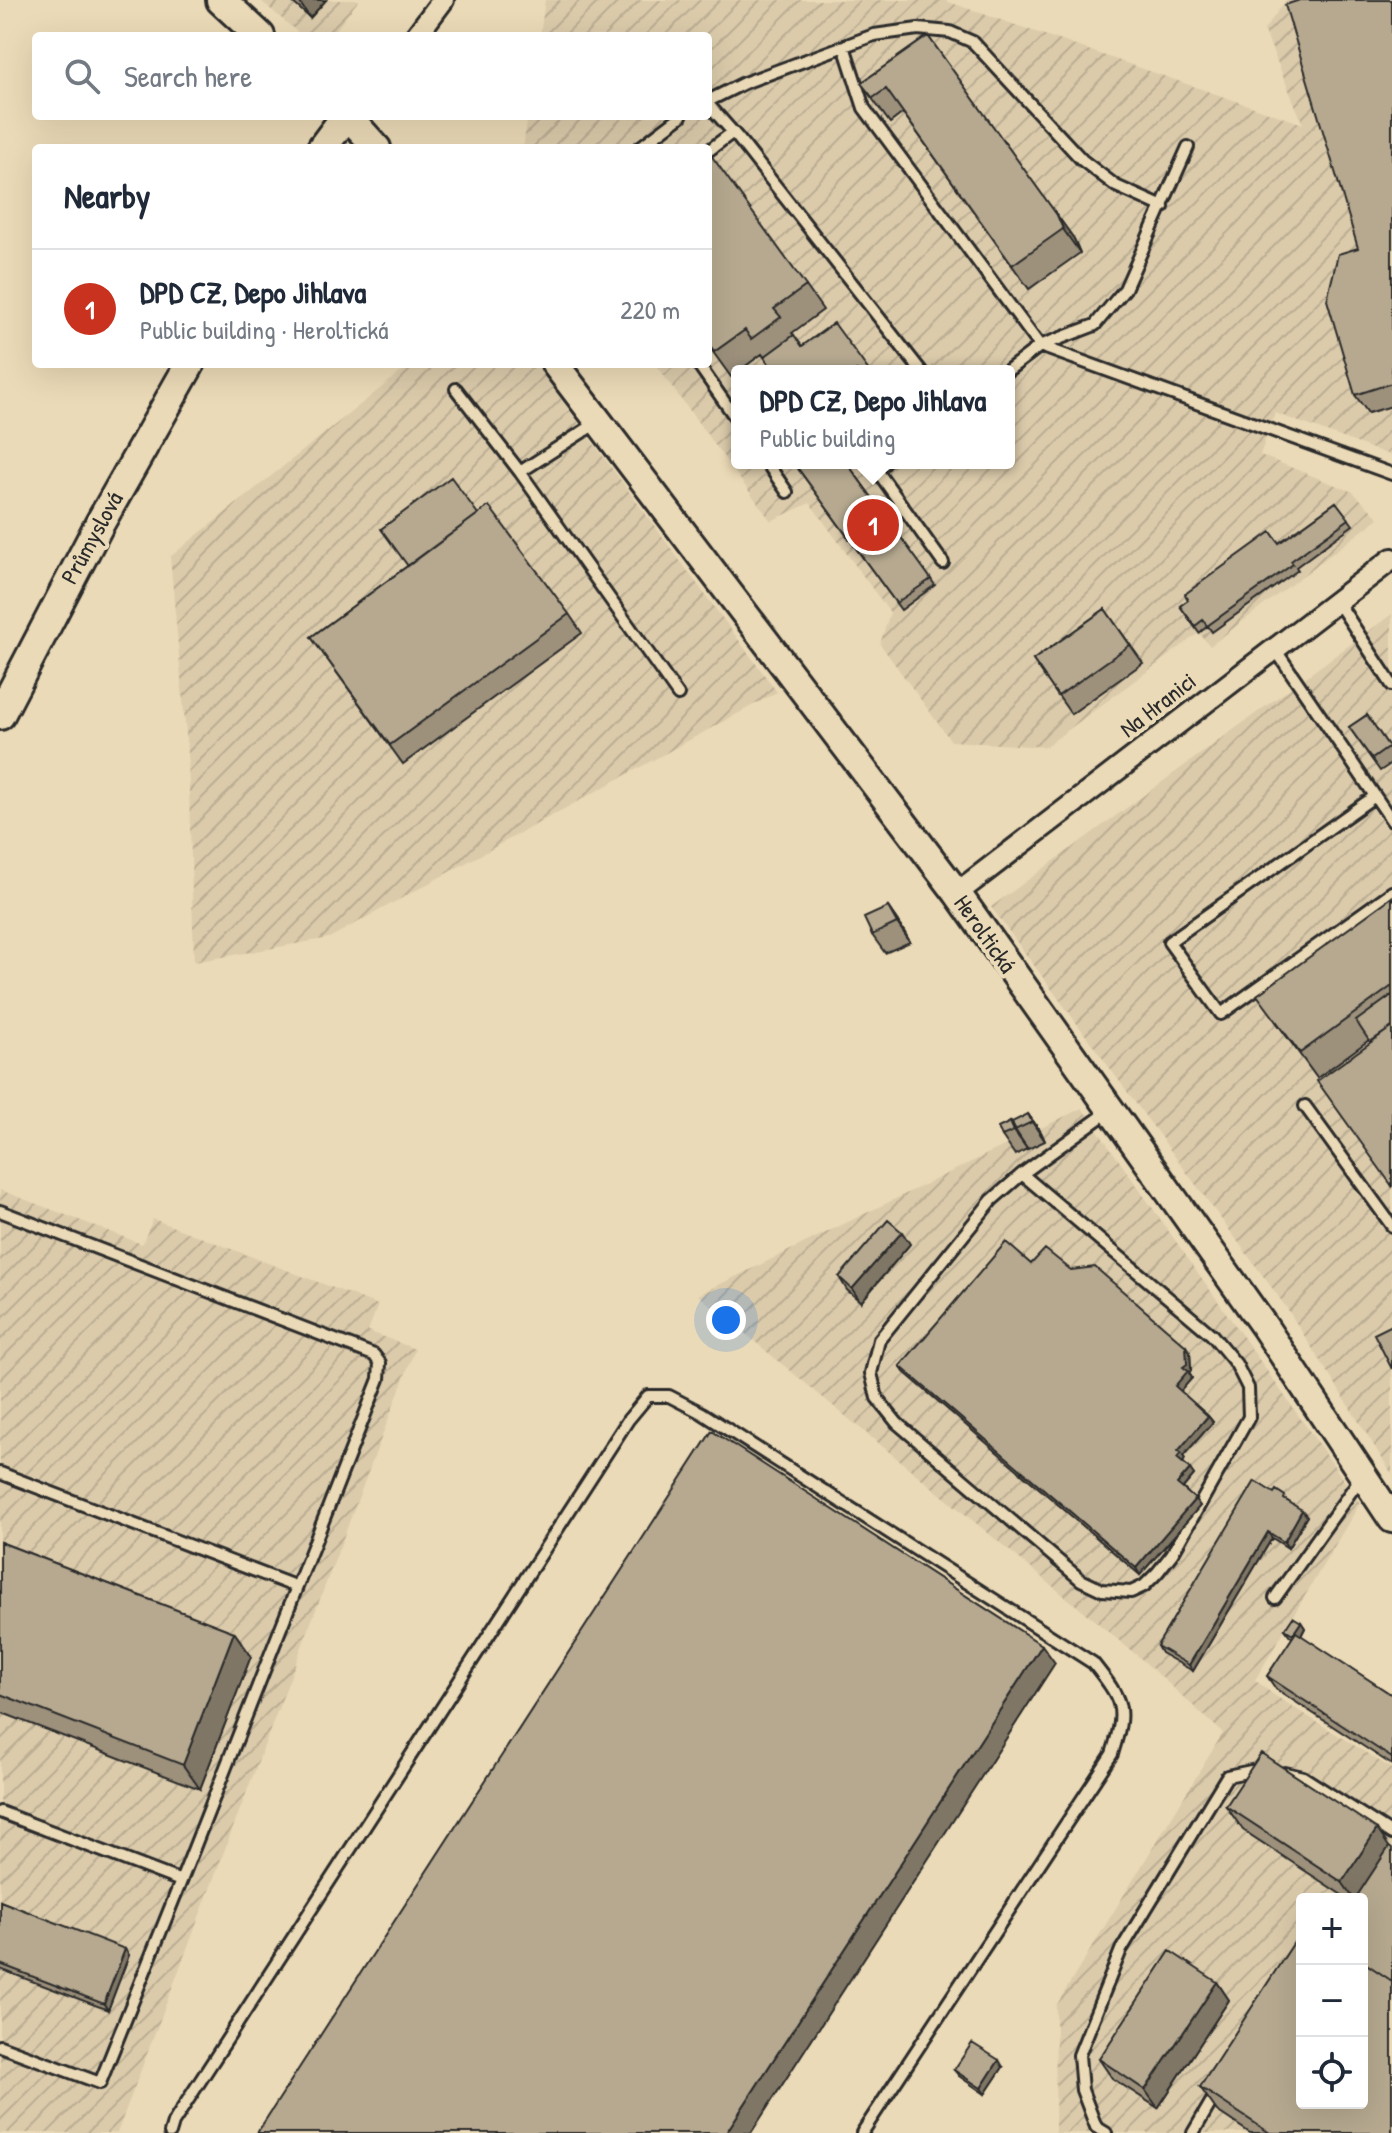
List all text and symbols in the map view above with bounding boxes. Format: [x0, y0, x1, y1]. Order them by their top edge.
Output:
search box [32, 32, 712, 120]
icon: search [60, 54, 104, 98]
text: Search here [124, 56, 252, 96]
text: Nearby [64, 173, 150, 219]
text: DPD CZ, Depo Jihlava [140, 272, 366, 312]
text: 1 [85, 292, 95, 327]
text: 220 m [620, 292, 680, 327]
text: Public building · Heroltická [140, 312, 388, 347]
popup [731, 365, 1015, 469]
text: DPD CZ, Depo Jihlava [760, 380, 986, 420]
text: Public building [760, 420, 895, 455]
street label: Průmyslová [53, 486, 130, 590]
pin: 1 [847, 495, 899, 555]
street label: Na Hranici [1113, 664, 1202, 744]
street label: Heroltická [947, 888, 1024, 979]
your location [706, 1300, 746, 1340]
map controls [1296, 1893, 1368, 2109]
button: + [1296, 1893, 1368, 1965]
button: − [1296, 1965, 1368, 2037]
button: locate [1296, 2037, 1368, 2109]

